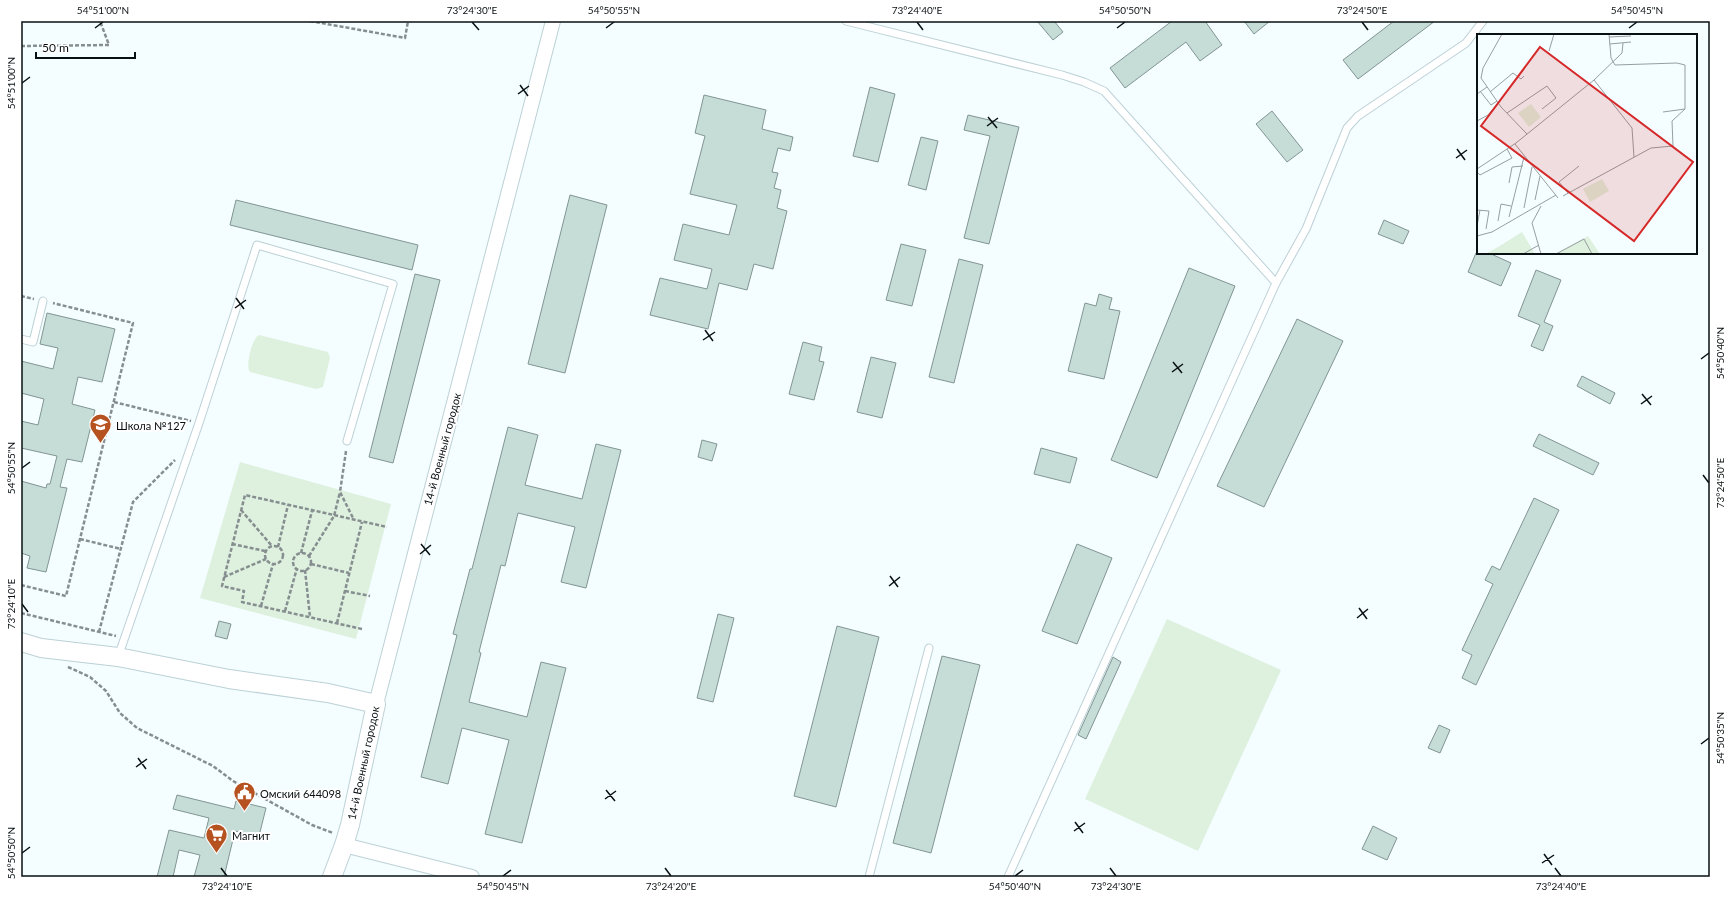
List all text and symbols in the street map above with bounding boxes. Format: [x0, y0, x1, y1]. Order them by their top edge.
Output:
text: 54°51'00"N [77, 4, 129, 16]
text: 73°24'30"E [447, 4, 497, 16]
text: 54°50'55"N [588, 4, 640, 16]
text: 73°24'40"E [892, 4, 942, 16]
text: 54°50'50"N [1099, 4, 1151, 16]
text: 73°24'50"E [1337, 4, 1387, 16]
text: 54°50'45"N [1611, 4, 1663, 16]
scale bar [36, 34, 135, 60]
inset map [1477, 34, 1697, 254]
text: 50 m [42, 40, 69, 55]
text: 54°51'00"N [5, 57, 17, 109]
text: 54°50'40"N [1714, 327, 1726, 379]
street label: 14-й Военный городок [421, 391, 463, 507]
school or university icon: Школа №127 [87, 412, 113, 445]
place label: Школа №127 [116, 419, 186, 432]
text: 54°50'55"N [5, 442, 17, 494]
text: 73°24'50"E [1714, 458, 1726, 508]
text: 73°24'10"E [5, 579, 17, 629]
street label: 14-й Военный городок [345, 705, 381, 821]
text: 54°50'35"N [1714, 712, 1726, 764]
public building icon: Омский 644098 [232, 780, 258, 813]
place label: Омский 644098 [260, 787, 341, 800]
supermarket icon: Магнит [204, 822, 230, 855]
text: 54°50'50"N [5, 827, 17, 879]
place label: Магнит [232, 829, 271, 842]
text: 73°24'10"E [202, 880, 252, 892]
text: 54°50'45"N [477, 880, 529, 892]
text: 73°24'20"E [646, 880, 696, 892]
text: 54°50'40"N [989, 880, 1041, 892]
text: 73°24'30"E [1091, 880, 1141, 892]
text: 73°24'40"E [1536, 880, 1586, 892]

